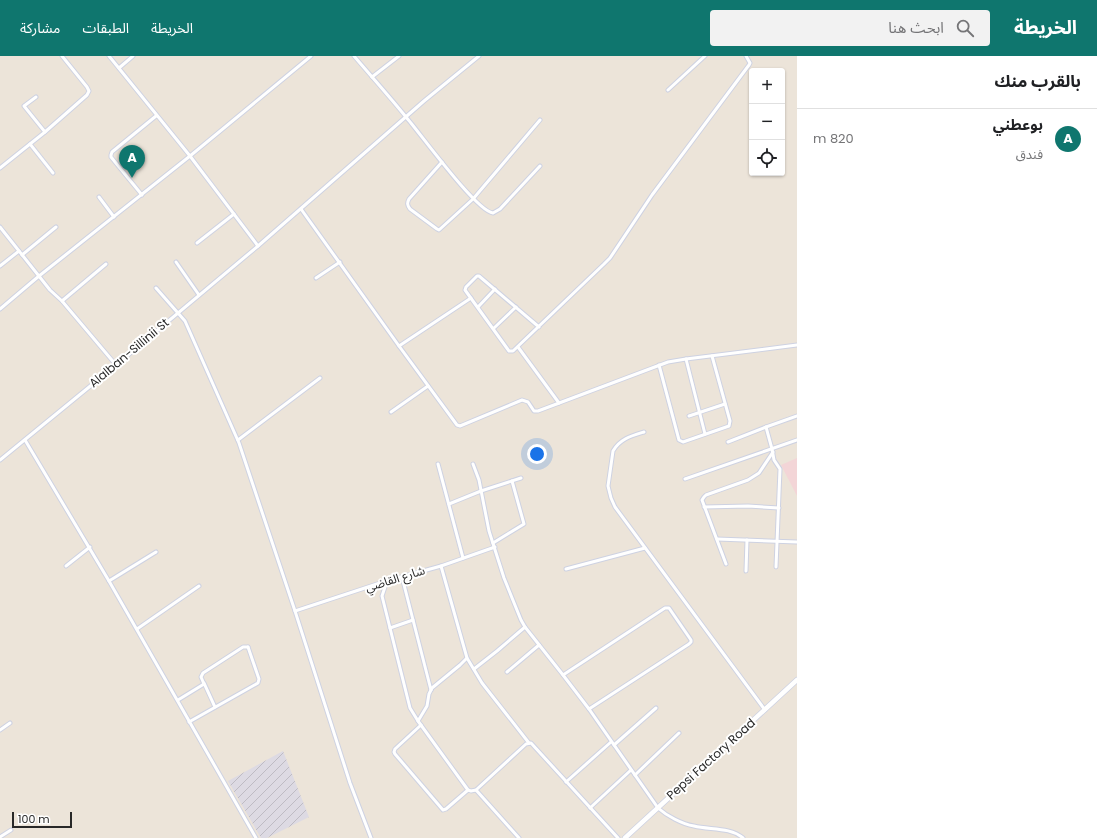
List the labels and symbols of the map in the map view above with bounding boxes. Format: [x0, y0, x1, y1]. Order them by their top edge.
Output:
pin: A [119, 145, 145, 178]
street label: Alalban-Sillinii St [85, 314, 172, 391]
your location [527, 444, 547, 464]
street label: شارع القاضي [363, 561, 427, 597]
street label: Pepsi Factory Road [663, 714, 759, 803]
scale bar [12, 810, 72, 829]

